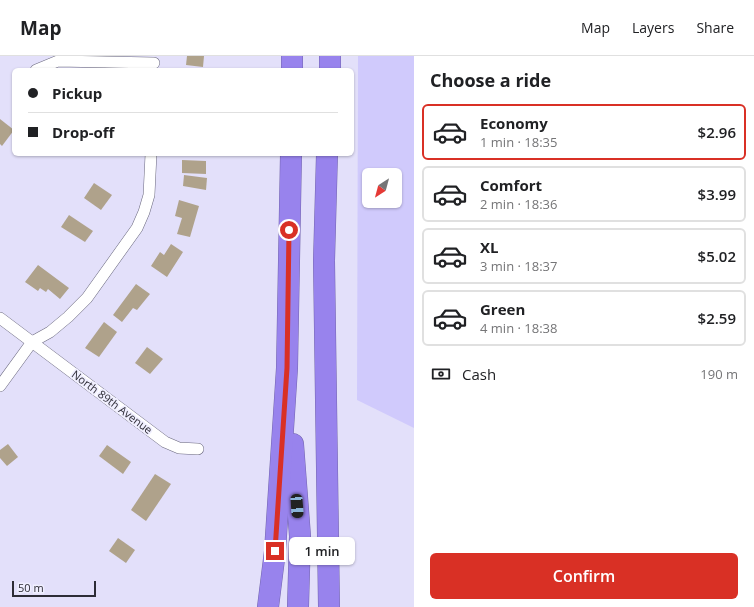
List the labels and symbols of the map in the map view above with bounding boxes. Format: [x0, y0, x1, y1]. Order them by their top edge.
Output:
north arrow [362, 168, 402, 208]
route start [280, 221, 298, 239]
street label: North 89th Avenue [69, 366, 156, 437]
car [290, 494, 304, 518]
callout: 1 min [289, 537, 355, 565]
route end [266, 542, 284, 560]
scale bar [12, 579, 96, 598]

